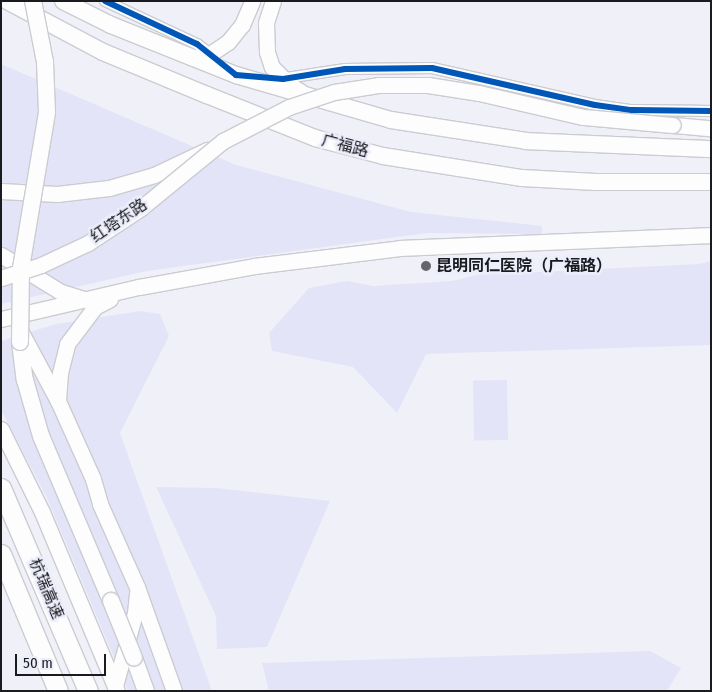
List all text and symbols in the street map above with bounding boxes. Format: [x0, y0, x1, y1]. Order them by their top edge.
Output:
street label: 广福路 [319, 131, 371, 161]
street label: 红塔东路 [87, 195, 151, 247]
place label: 昆明同仁医院（广福路） [436, 256, 612, 276]
marker: 昆明同仁医院（广福路） [420, 260, 432, 272]
street label: 杭瑞高速 [25, 556, 67, 622]
scale bar [18, 644, 109, 676]
text: 50 m [23, 654, 53, 672]

